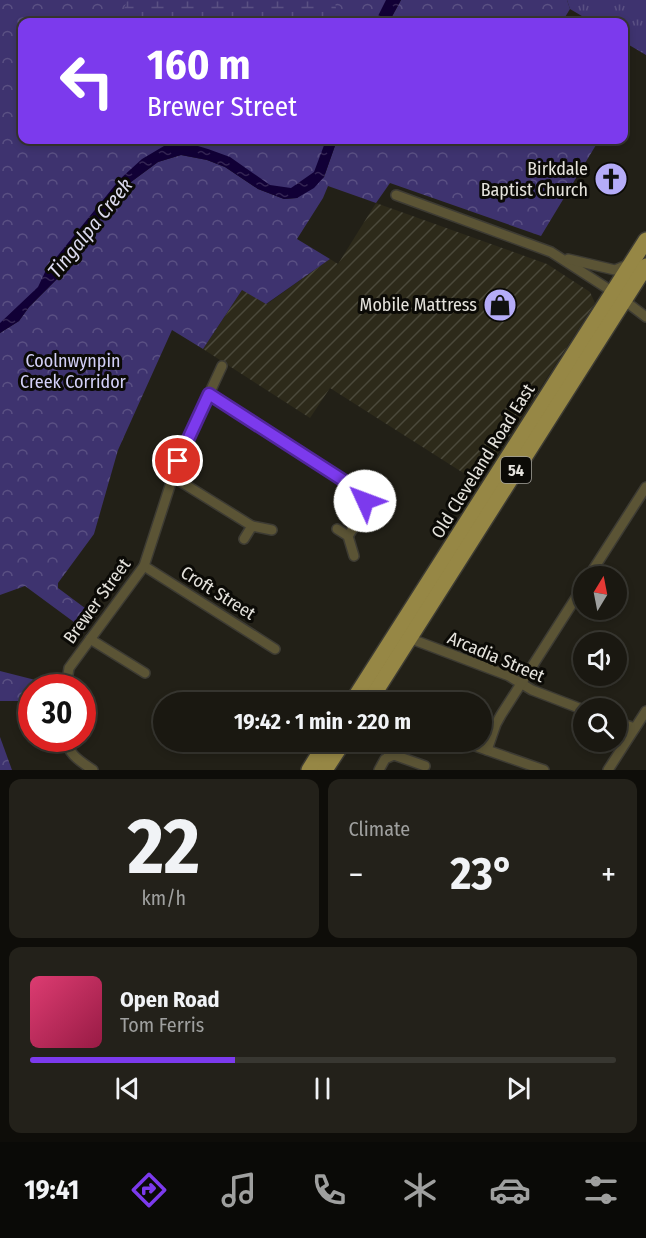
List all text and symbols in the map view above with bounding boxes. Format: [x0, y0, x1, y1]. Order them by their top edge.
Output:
text: 160 m [147, 40, 250, 90]
icon: left [48, 42, 126, 120]
text: Brewer Street [147, 91, 297, 123]
place label: Birkdale Baptist Church [481, 158, 588, 201]
church icon: Birkdale Baptist Church [593, 161, 629, 197]
water label: Tingalpa Creek [43, 173, 138, 283]
shop icon: Mobile Mattress [482, 287, 518, 323]
place label: Mobile Mattress [360, 294, 477, 316]
park label: Coolnwynpin Creek Corridor [20, 350, 127, 393]
street label: Old Cleveland Road East [427, 380, 540, 542]
pin [152, 435, 203, 486]
icon: arrive [161, 444, 194, 477]
road number: 54 [501, 457, 531, 483]
position arrow [333, 469, 397, 533]
street label: Brewer Street [59, 554, 135, 648]
street label: Croft Street [177, 561, 260, 625]
north arrow [573, 566, 627, 620]
map controls [573, 566, 627, 752]
street label: Arcadia Street [444, 627, 548, 687]
button: sound [573, 632, 627, 686]
speed limit sign: 30 [18, 674, 96, 752]
button: search [573, 698, 627, 752]
text: 19:42 · 1 min · 220 m [234, 708, 411, 735]
text: 22 [128, 800, 200, 894]
text: Climate [349, 817, 410, 841]
text: 23° [451, 847, 514, 901]
text: − [349, 855, 363, 895]
text: + [601, 855, 616, 895]
text: km/h [141, 886, 186, 910]
text: Open Road [120, 986, 220, 1013]
text: Tom Ferris [120, 1013, 204, 1037]
icon: previous [111, 1072, 144, 1105]
icon: pause [306, 1072, 339, 1105]
icon: next [502, 1072, 535, 1105]
icon: directions [128, 1169, 170, 1211]
icon: music [218, 1169, 260, 1211]
icon: phone [308, 1169, 350, 1211]
icon: climate [399, 1169, 441, 1211]
icon: car [489, 1169, 531, 1211]
icon: filters [580, 1169, 622, 1211]
text: 19:41 [24, 1174, 79, 1206]

